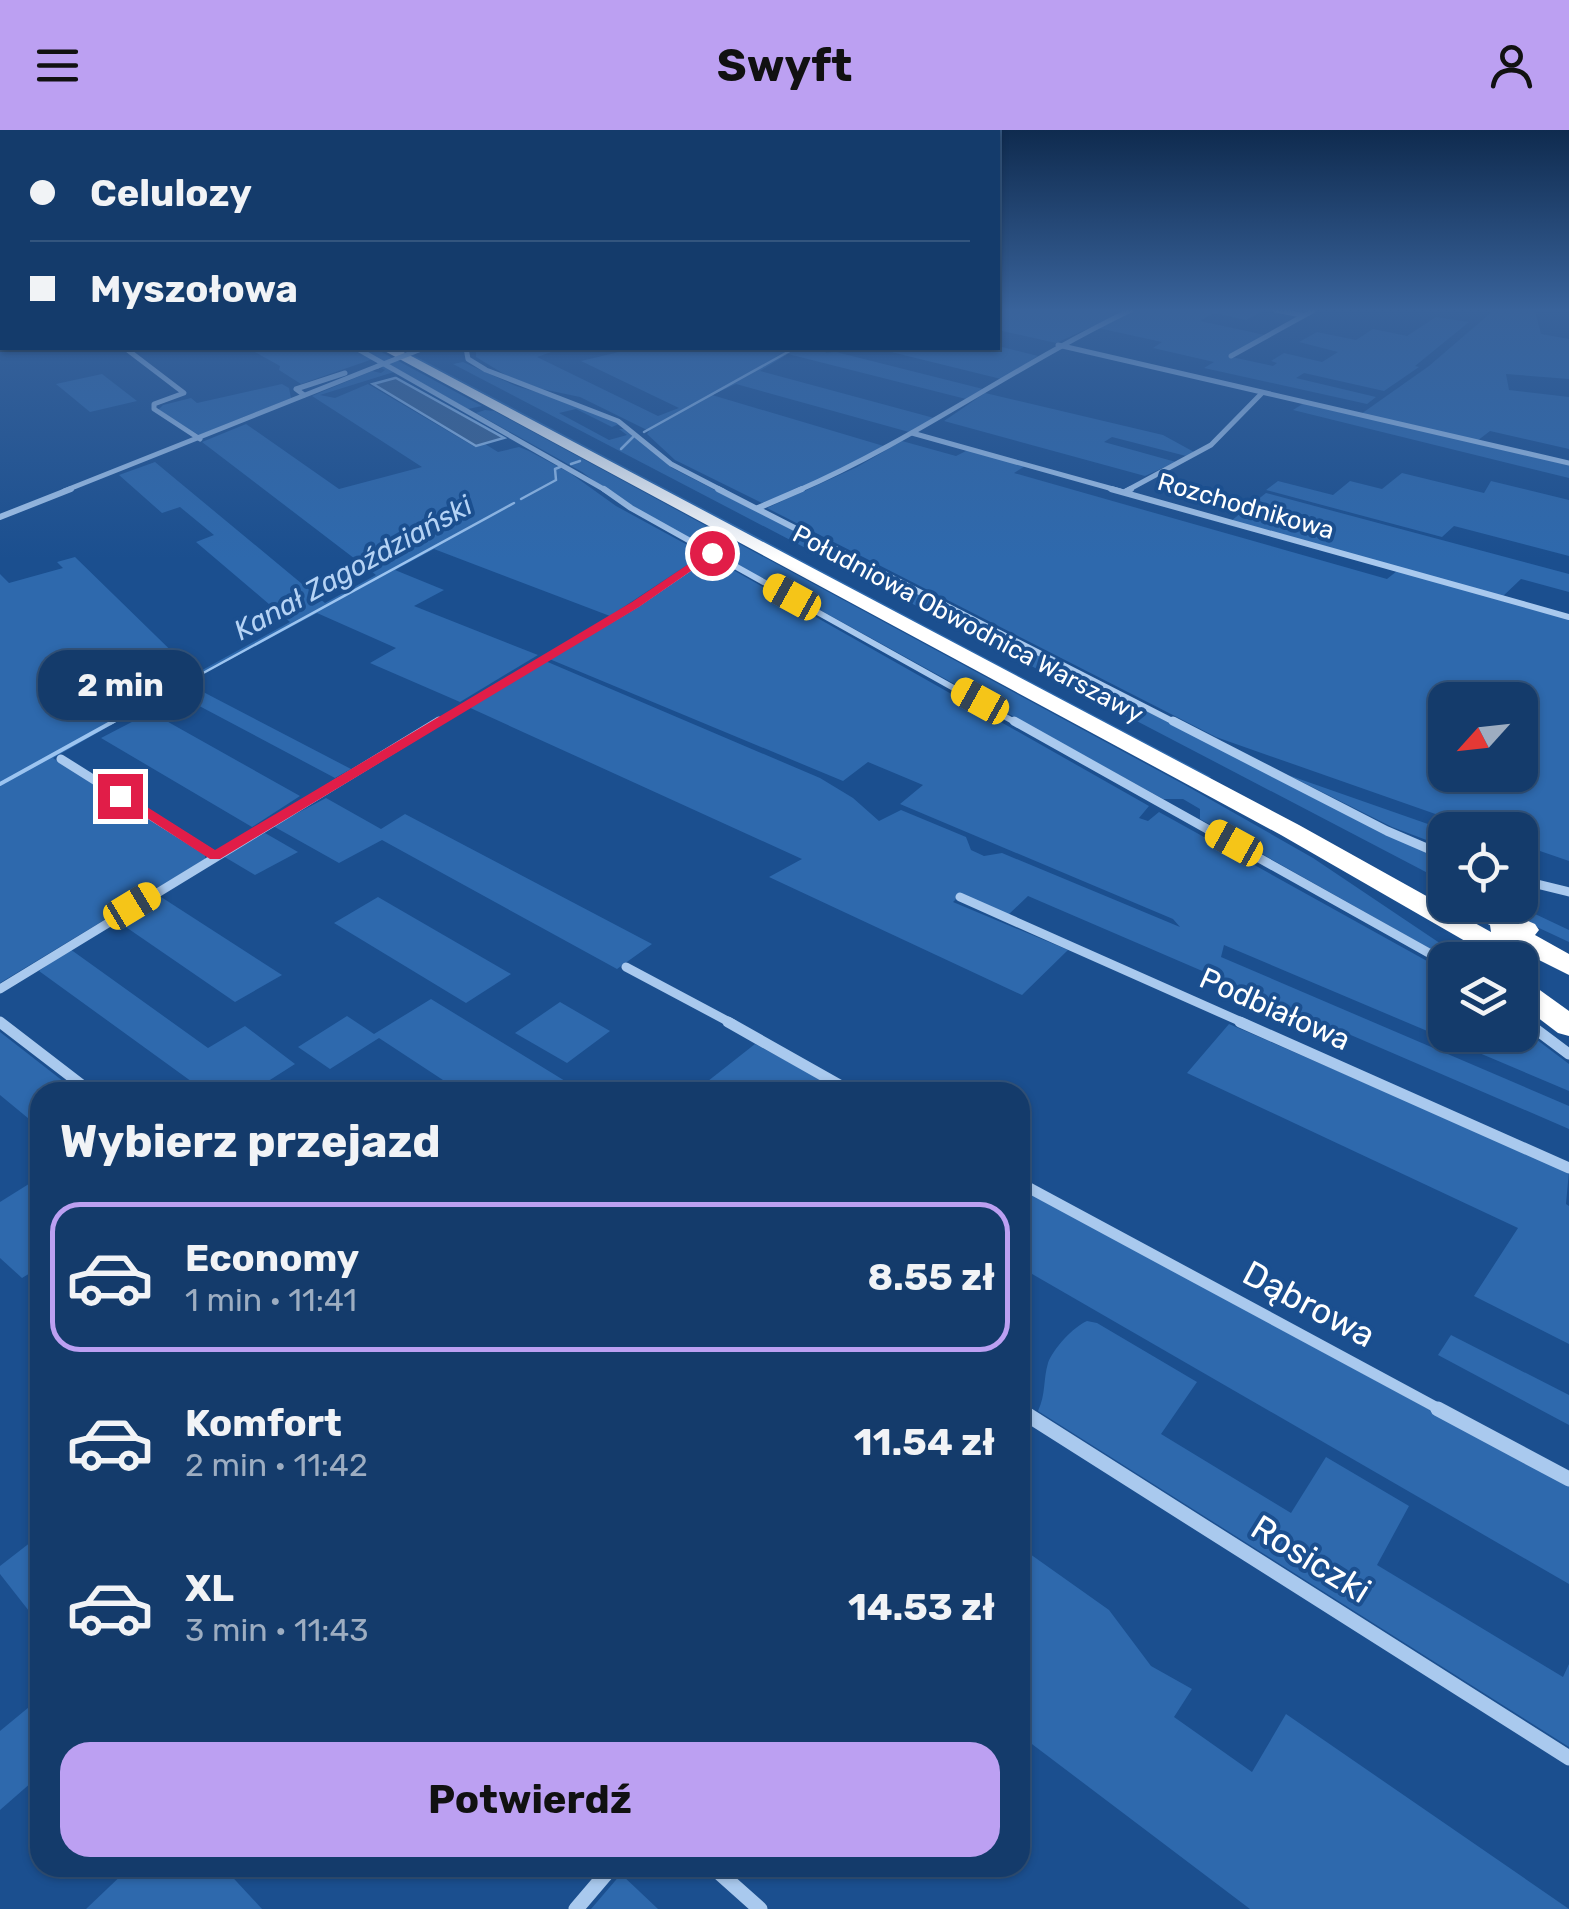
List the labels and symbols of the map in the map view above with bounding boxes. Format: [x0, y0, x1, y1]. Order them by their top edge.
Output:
street label: Rozchodnikowa [1154, 467, 1338, 545]
water label: Kanał Zagoździański [228, 488, 479, 647]
street label: Południowa Obwodnica Warszawy [788, 519, 1148, 729]
route start [690, 531, 735, 576]
car [758, 569, 826, 625]
callout: 2 min [38, 651, 202, 721]
car [946, 673, 1014, 729]
north arrow [1428, 682, 1538, 792]
route end [98, 774, 143, 819]
car [1200, 815, 1268, 871]
car [99, 878, 165, 934]
street label: Podbiałowa [1194, 960, 1356, 1058]
street label: Dąbrowa [1236, 1252, 1382, 1356]
street label: Rosiczki [1244, 1506, 1378, 1612]

